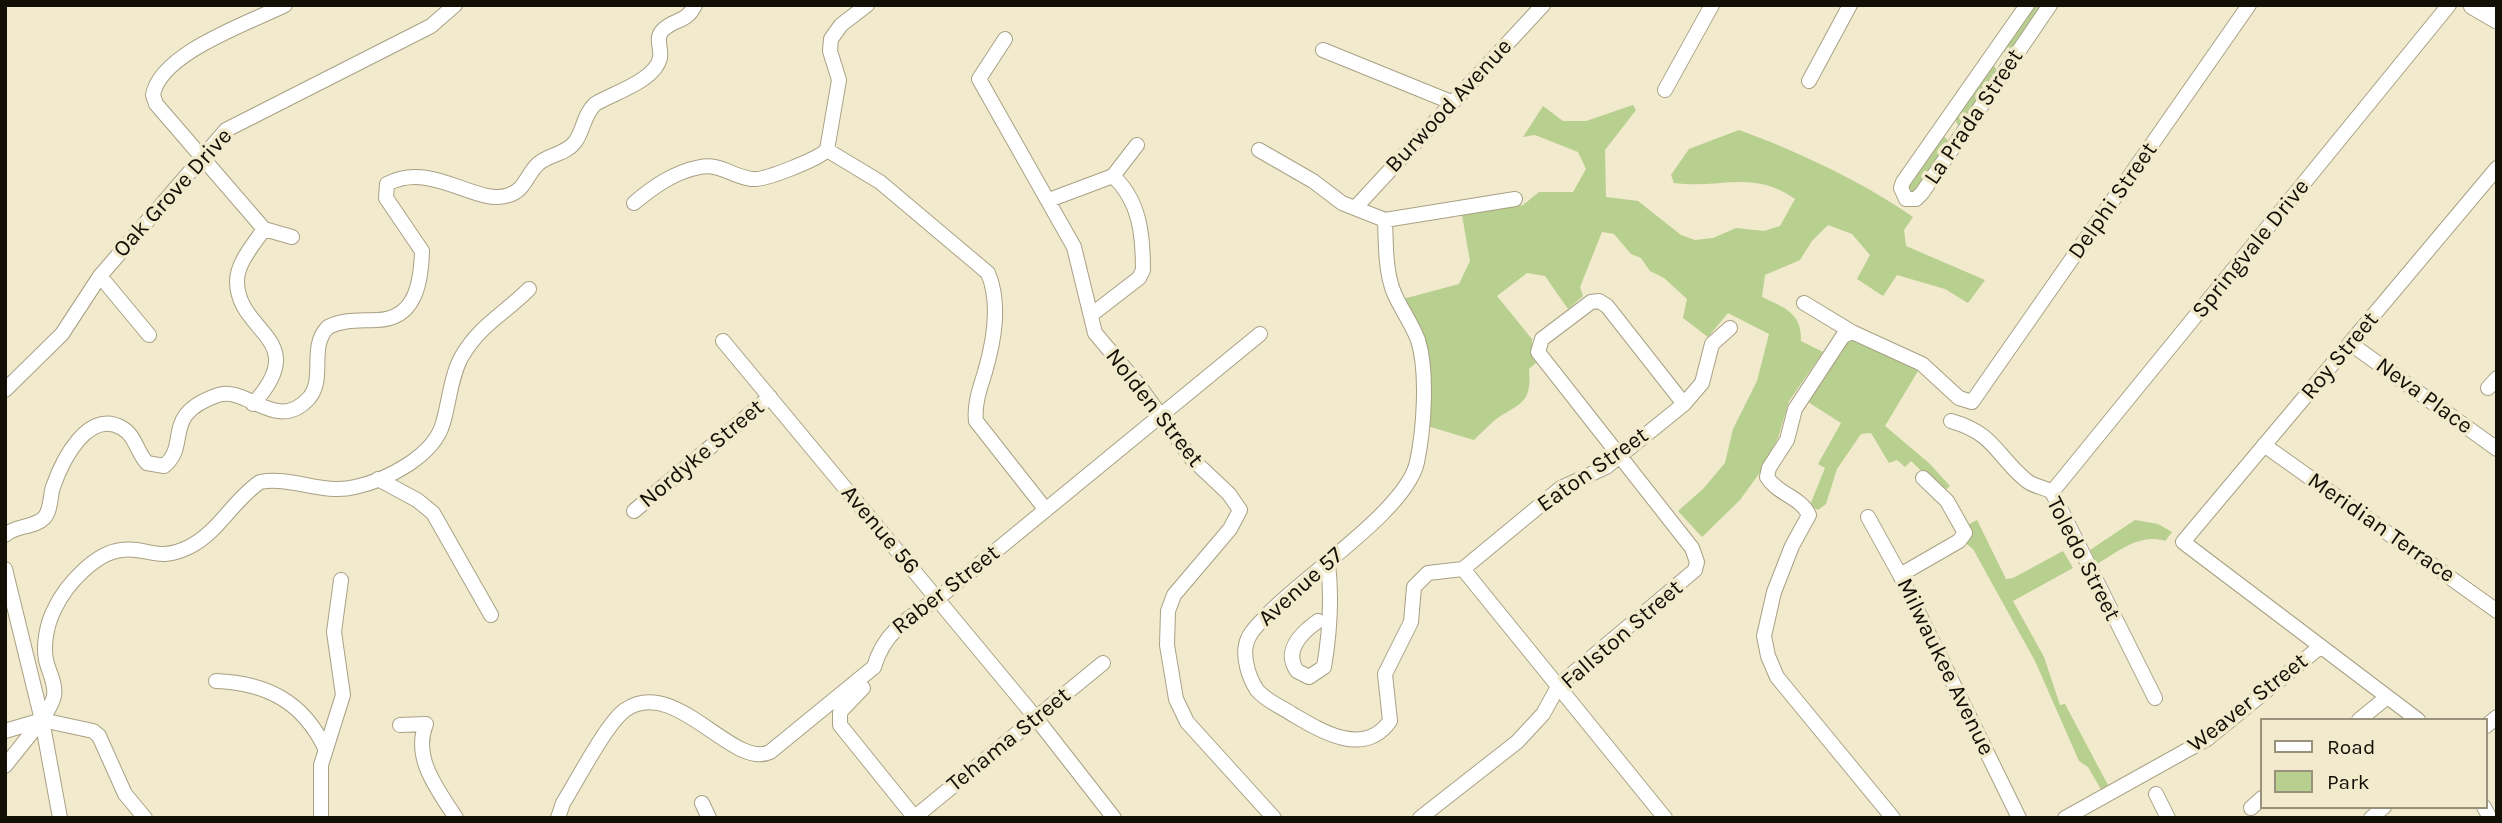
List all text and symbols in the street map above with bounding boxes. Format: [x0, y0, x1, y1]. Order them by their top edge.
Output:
street label: Burwood Avenue [1380, 33, 1518, 179]
street label: La Prada Street [1919, 44, 2029, 190]
street label: Oak Grove Drive [108, 123, 238, 263]
street label: Delphi Street [2063, 137, 2163, 265]
street label: Springvale Drive [2186, 174, 2316, 324]
street label: Roy Street [2295, 307, 2385, 405]
street label: Nolden Street [1099, 343, 1209, 473]
street label: Neva Place [2370, 352, 2478, 440]
street label: Nordyke Street [634, 394, 770, 514]
street label: Eaton Street [1532, 422, 1654, 518]
street label: Meridian Terrace [2302, 467, 2460, 589]
street label: Avenue 56 [835, 480, 925, 580]
street label: Toledo Street [2040, 492, 2126, 626]
street label: Raber Street [887, 539, 1005, 641]
street label: Avenue 57 [1253, 542, 1349, 632]
street label: Fallston Street [1555, 574, 1689, 696]
street label: Milwaukee Avenue [1890, 574, 2000, 760]
street label: Weaver Street [2183, 648, 2313, 758]
street label: Tehama Street [942, 682, 1076, 798]
legend [2260, 718, 2488, 809]
text: Road [2327, 735, 2375, 759]
text: Park [2327, 770, 2370, 794]

